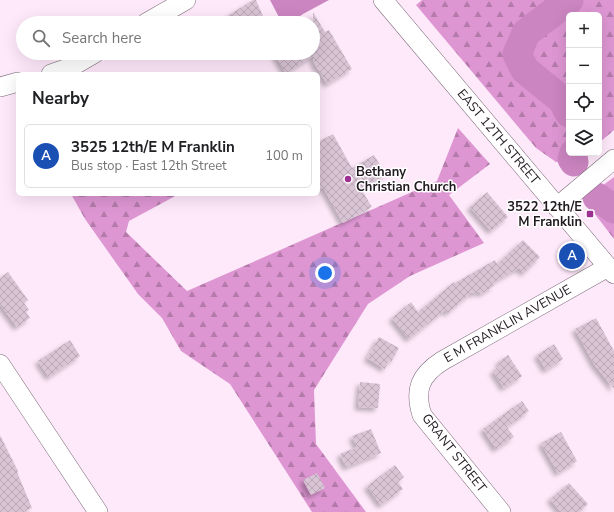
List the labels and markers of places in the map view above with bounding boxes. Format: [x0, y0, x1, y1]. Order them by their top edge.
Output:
place label: Bethany Christian Church [356, 163, 456, 196]
marker: Bethany Christian Church [343, 174, 353, 184]
place label: 3522 12th/E M Franklin [507, 198, 582, 231]
marker: 3522 12th/E M Franklin [585, 209, 595, 219]
pin: A [559, 241, 585, 271]

